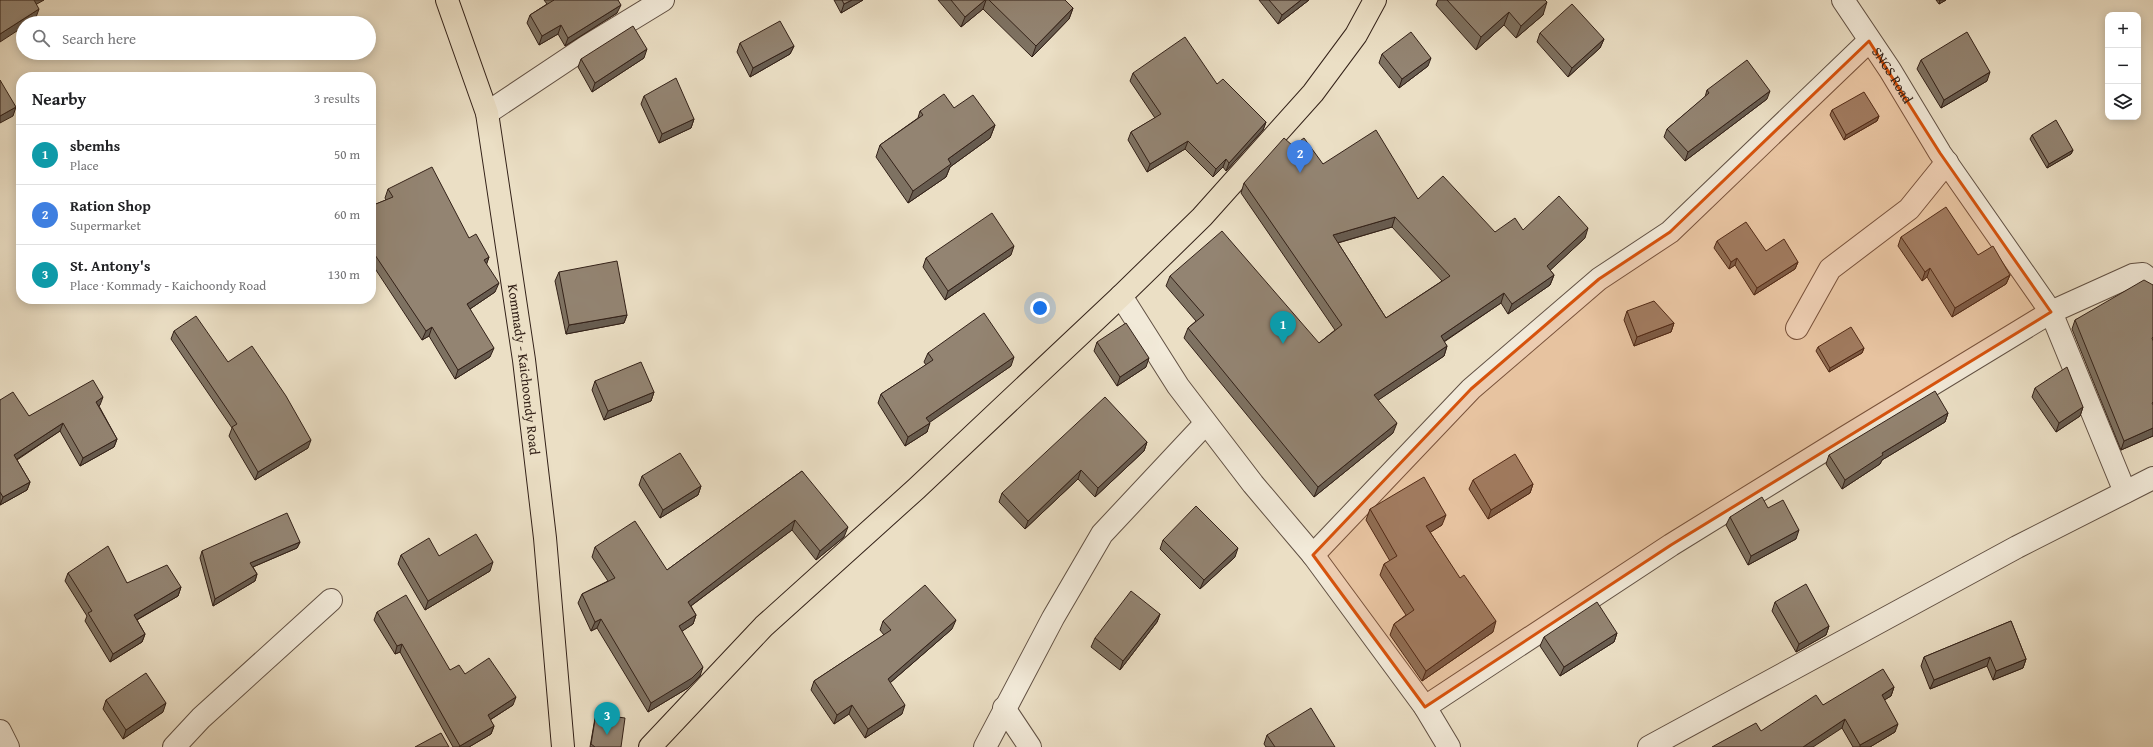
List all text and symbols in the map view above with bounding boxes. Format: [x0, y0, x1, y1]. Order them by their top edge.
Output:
map controls [2105, 12, 2141, 120]
button: + [2105, 12, 2141, 48]
search box [16, 16, 376, 60]
icon: search [30, 27, 52, 49]
text: Search here [62, 28, 136, 49]
street label: SNGS Road [1867, 43, 1918, 108]
button: − [2105, 48, 2141, 84]
button: layers [2105, 84, 2141, 120]
text: Nearby [32, 86, 86, 111]
text: 3 results [314, 89, 360, 108]
text: sbemhs [70, 135, 120, 156]
pin: 2 [1287, 140, 1313, 173]
text: 1 [42, 145, 48, 164]
text: 50 m [334, 145, 360, 164]
text: Place [70, 156, 99, 175]
text: Ration Shop [70, 195, 151, 216]
text: 2 [42, 205, 48, 224]
text: 60 m [334, 205, 360, 224]
text: Supermarket [70, 216, 141, 235]
text: St. Antony's [70, 255, 150, 276]
text: 3 [42, 265, 48, 284]
text: 130 m [328, 265, 360, 284]
text: Place · Kommady - Kaichoondy Road [70, 276, 266, 295]
street label: Kommady - Kaichoondy Road [503, 283, 545, 457]
your location [1030, 298, 1050, 318]
pin: 1 [1270, 311, 1296, 344]
pin: 3 [594, 702, 620, 735]

